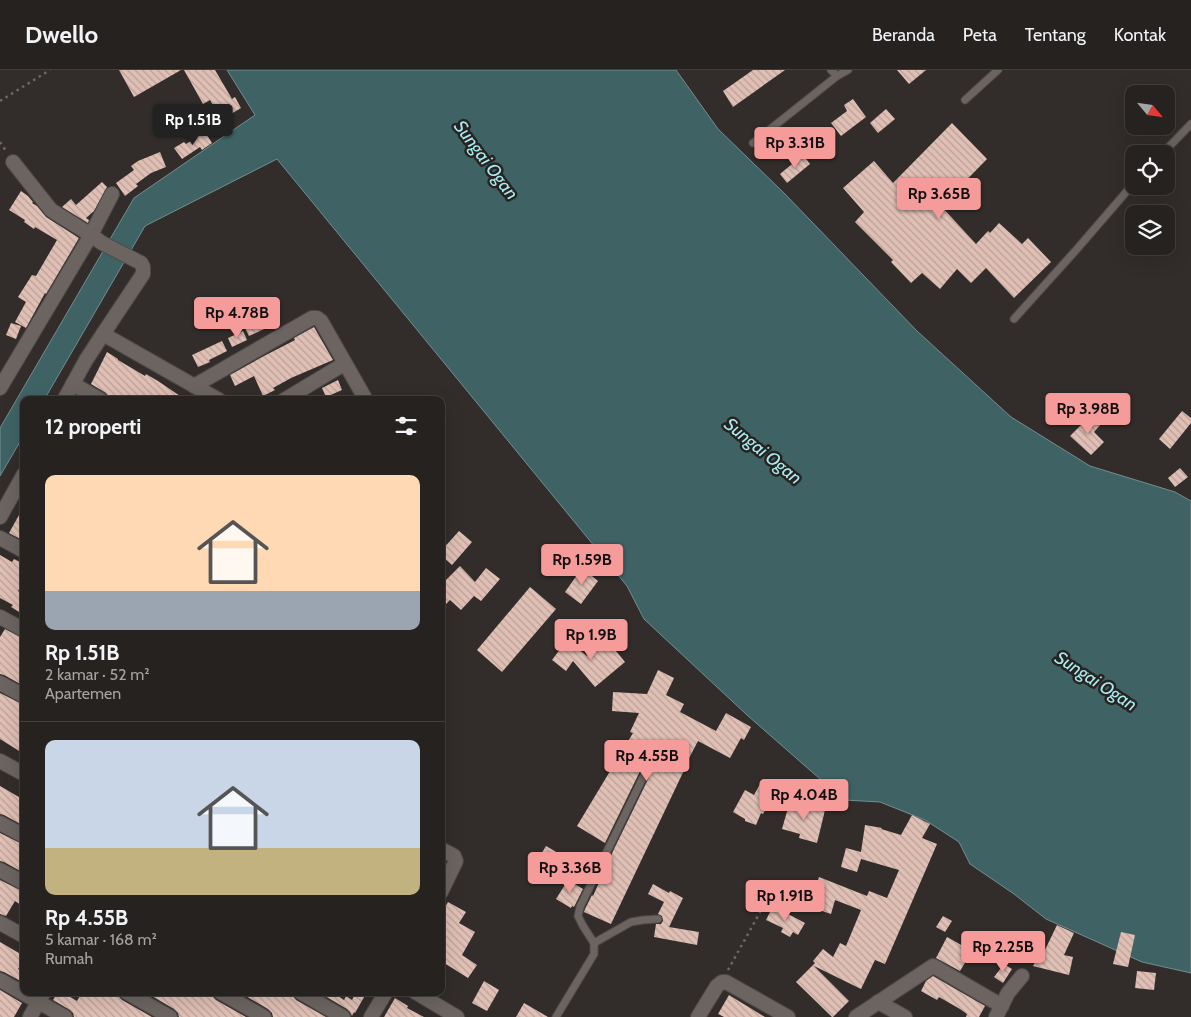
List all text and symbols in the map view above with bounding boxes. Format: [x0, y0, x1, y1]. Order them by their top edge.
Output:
text: Dwello [25, 20, 98, 49]
text: Beranda [872, 24, 935, 46]
text: Peta [963, 24, 997, 46]
text: Tentang [1025, 24, 1086, 46]
text: Kontak [1114, 24, 1166, 46]
north arrow [1125, 85, 1175, 135]
map controls [1125, 85, 1175, 255]
pin: Rp 1.51B [141, 104, 245, 146]
text: Rp 1.51B [165, 110, 221, 129]
water label: Sungai Ogan [449, 116, 523, 204]
pin: Rp 3.31B [743, 126, 847, 169]
text: Rp 3.31B [765, 133, 825, 152]
button: locate [1125, 145, 1175, 195]
pin: Rp 3.65B [887, 178, 991, 220]
text: Rp 3.65B [908, 184, 970, 203]
button: layers [1125, 205, 1175, 255]
pin: Rp 4.78B [185, 296, 289, 339]
text: Rp 4.78B [205, 303, 269, 322]
pin: Rp 3.98B [1036, 392, 1140, 435]
text: Rp 3.98B [1056, 399, 1120, 418]
icon: filters [392, 412, 420, 440]
water label: Sungai Ogan [720, 413, 806, 489]
text: 12 properti [45, 414, 141, 439]
icon: home [188, 507, 278, 597]
pin: Rp 1.59B [530, 544, 634, 586]
text: Rp 1.59B [552, 550, 612, 569]
pin: Rp 1.9B [545, 618, 637, 661]
text: Rp 1.9B [566, 625, 616, 644]
text: Rp 1.51B [45, 640, 119, 665]
water label: Sungai Ogan [1051, 646, 1141, 716]
text: 2 kamar · 52 m² [45, 665, 150, 684]
text: Apartemen [45, 684, 121, 703]
pin: Rp 4.55B [595, 740, 699, 782]
text: Rp 4.55B [615, 746, 679, 765]
icon: home [188, 773, 278, 863]
pin: Rp 4.04B [752, 778, 856, 821]
text: Rp 4.04B [770, 785, 838, 804]
pin: Rp 3.36B [518, 852, 622, 894]
text: Rp 3.36B [539, 858, 601, 877]
pin: Rp 1.91B [733, 880, 837, 922]
text: Rp 1.91B [757, 886, 813, 905]
text: Rp 4.55B [45, 905, 128, 930]
text: 5 kamar · 168 m² [45, 930, 157, 949]
pin: Rp 2.25B [951, 930, 1055, 973]
text: Rp 2.25B [972, 937, 1034, 956]
text: Rumah [45, 949, 93, 968]

